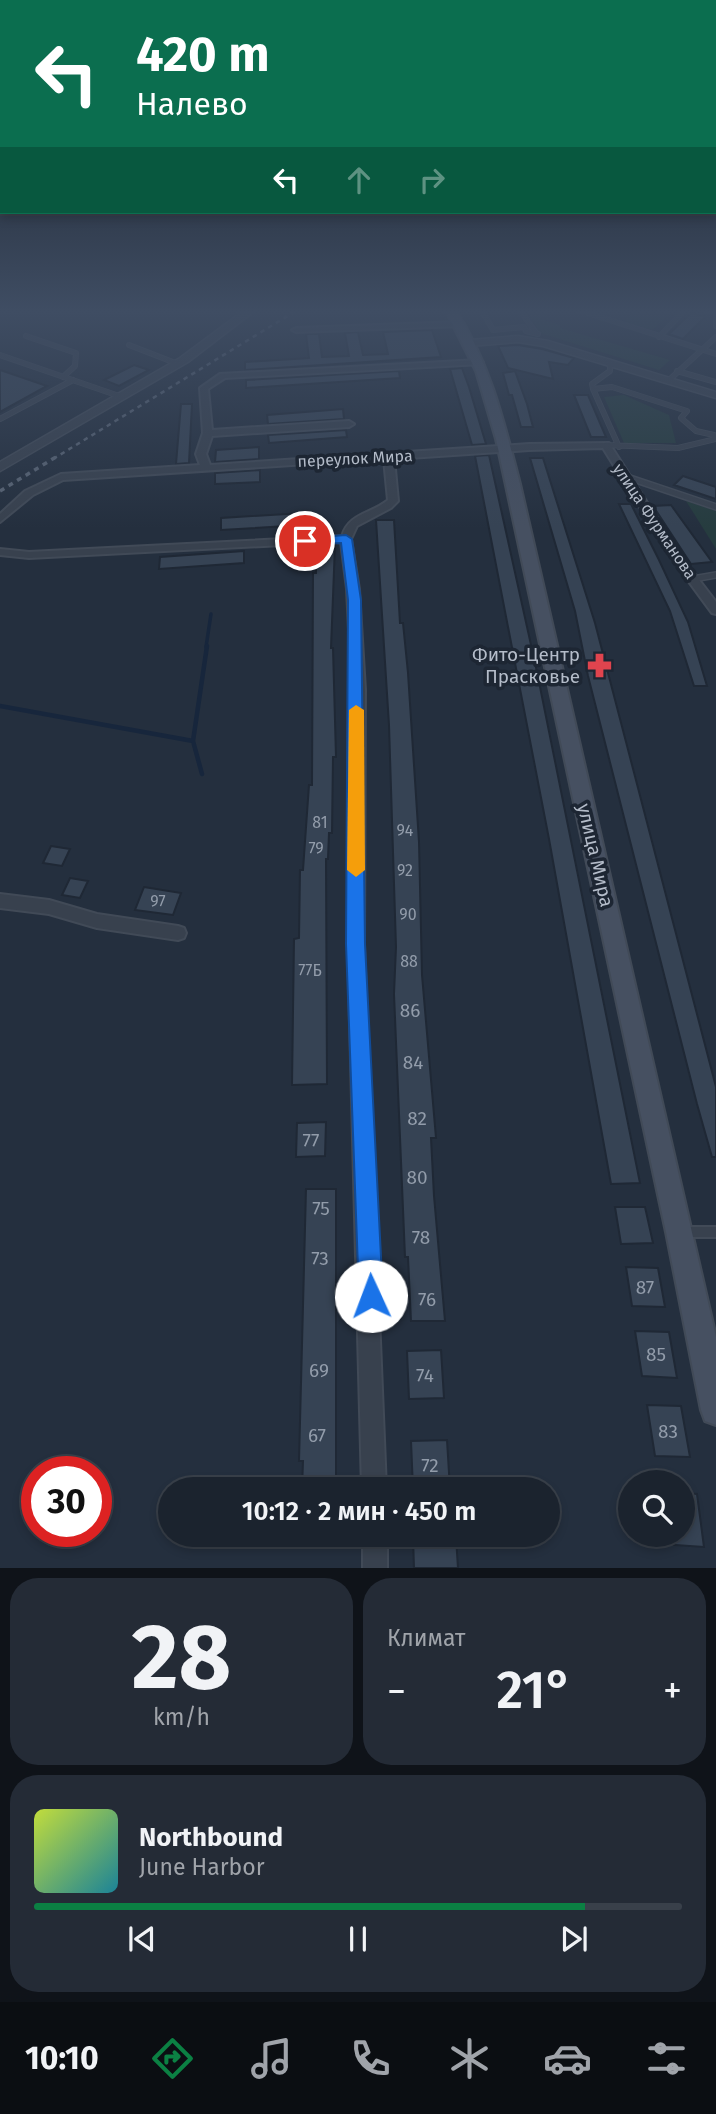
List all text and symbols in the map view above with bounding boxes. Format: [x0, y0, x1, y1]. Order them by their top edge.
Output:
text: 420 m [136, 25, 270, 84]
icon: left [21, 28, 112, 119]
text: Налево [136, 85, 248, 123]
icon: left [267, 161, 305, 199]
icon: ahead [340, 161, 378, 199]
icon: right [413, 161, 451, 199]
street label: переулок Мира [297, 446, 413, 471]
street label: улица Фурманова [609, 460, 700, 583]
pin [275, 511, 335, 571]
icon: arrive [286, 522, 324, 560]
place label: Фито-Центр Прасковье [472, 643, 580, 688]
pharmacy icon: Фито-Центр Прасковье [586, 651, 614, 679]
street label: улица Мира [572, 801, 619, 909]
house number: 81 [312, 813, 328, 832]
house number: 94 [397, 821, 414, 840]
house number: 79 [308, 839, 324, 858]
house number: 92 [397, 861, 413, 880]
house number: 97 [150, 892, 166, 911]
house number: 90 [399, 905, 417, 924]
house number: 88 [400, 952, 418, 971]
house number: 77Б [298, 961, 322, 980]
house number: 86 [400, 999, 420, 1022]
house number: 84 [403, 1051, 423, 1074]
house number: 82 [407, 1107, 427, 1130]
house number: 77 [303, 1129, 319, 1152]
house number: 80 [406, 1166, 428, 1189]
house number: 75 [312, 1197, 330, 1220]
house number: 78 [412, 1226, 430, 1249]
house number: 73 [311, 1247, 329, 1270]
position arrow [334, 1259, 408, 1333]
house number: 87 [636, 1276, 654, 1299]
house number: 76 [418, 1288, 436, 1311]
house number: 85 [646, 1343, 666, 1366]
house number: 69 [309, 1359, 329, 1382]
house number: 74 [416, 1364, 434, 1387]
house number: 83 [658, 1420, 678, 1443]
house number: 67 [308, 1424, 326, 1447]
house number: 72 [421, 1454, 439, 1477]
speed limit sign: 30 [21, 1456, 112, 1547]
map controls [618, 1470, 695, 1547]
button: search [618, 1470, 695, 1547]
text: 10:12 · 2 мин · 450 m [242, 1496, 476, 1527]
text: 28 [132, 1603, 231, 1712]
text: Климат [387, 1624, 465, 1652]
text: 21° [496, 1659, 573, 1722]
text: − [387, 1668, 406, 1714]
text: + [663, 1668, 682, 1714]
text: km/h [153, 1703, 210, 1731]
text: Northbound [139, 1822, 283, 1853]
text: June Harbor [139, 1853, 265, 1881]
icon: previous [123, 1920, 161, 1958]
icon: pause [339, 1920, 377, 1958]
icon: next [555, 1920, 593, 1958]
icon: directions [148, 2034, 197, 2083]
icon: music [247, 2034, 296, 2083]
icon: phone [346, 2034, 395, 2083]
icon: climate [445, 2034, 494, 2083]
icon: car [543, 2034, 592, 2083]
icon: filters [642, 2034, 691, 2083]
text: 10:10 [25, 2039, 99, 2077]

